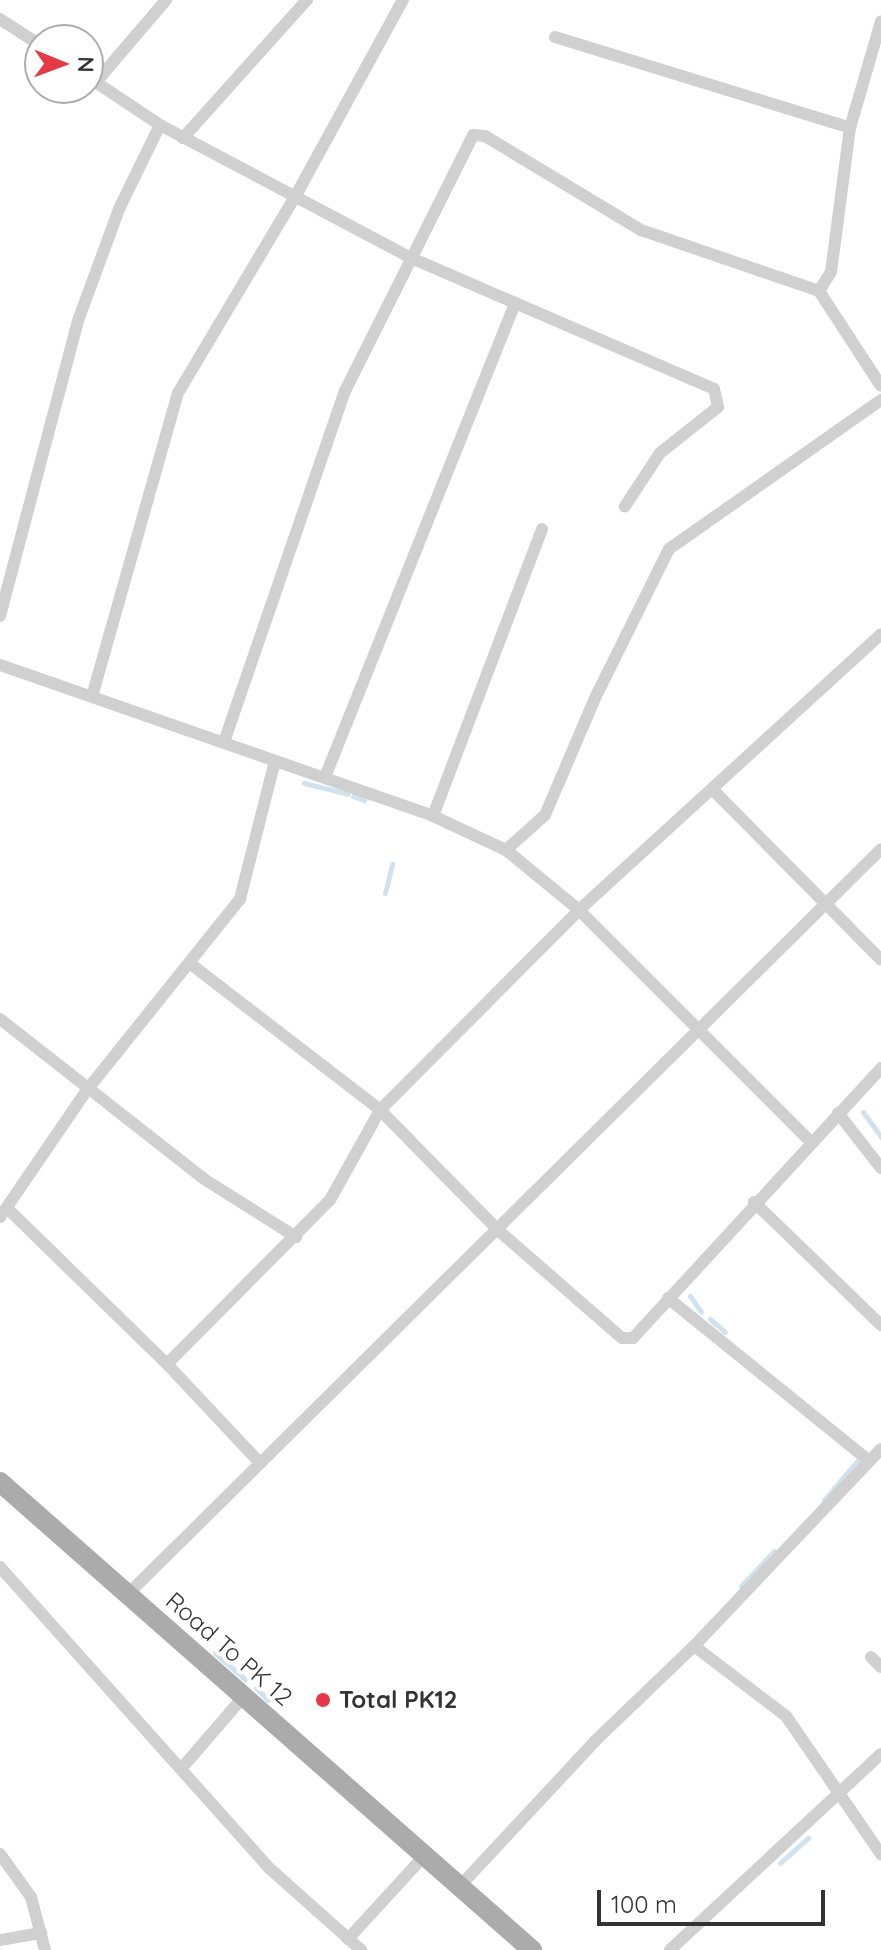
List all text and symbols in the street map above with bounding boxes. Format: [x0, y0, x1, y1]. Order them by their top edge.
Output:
north arrow [24, 24, 104, 104]
text: N [72, 56, 100, 73]
street label: Road To PK 12 [160, 1586, 298, 1712]
place label: Total PK12 [339, 1686, 457, 1714]
marker: Total PK12 [314, 1691, 332, 1709]
scale bar [601, 1874, 829, 1924]
text: 100 m [611, 1889, 677, 1919]

